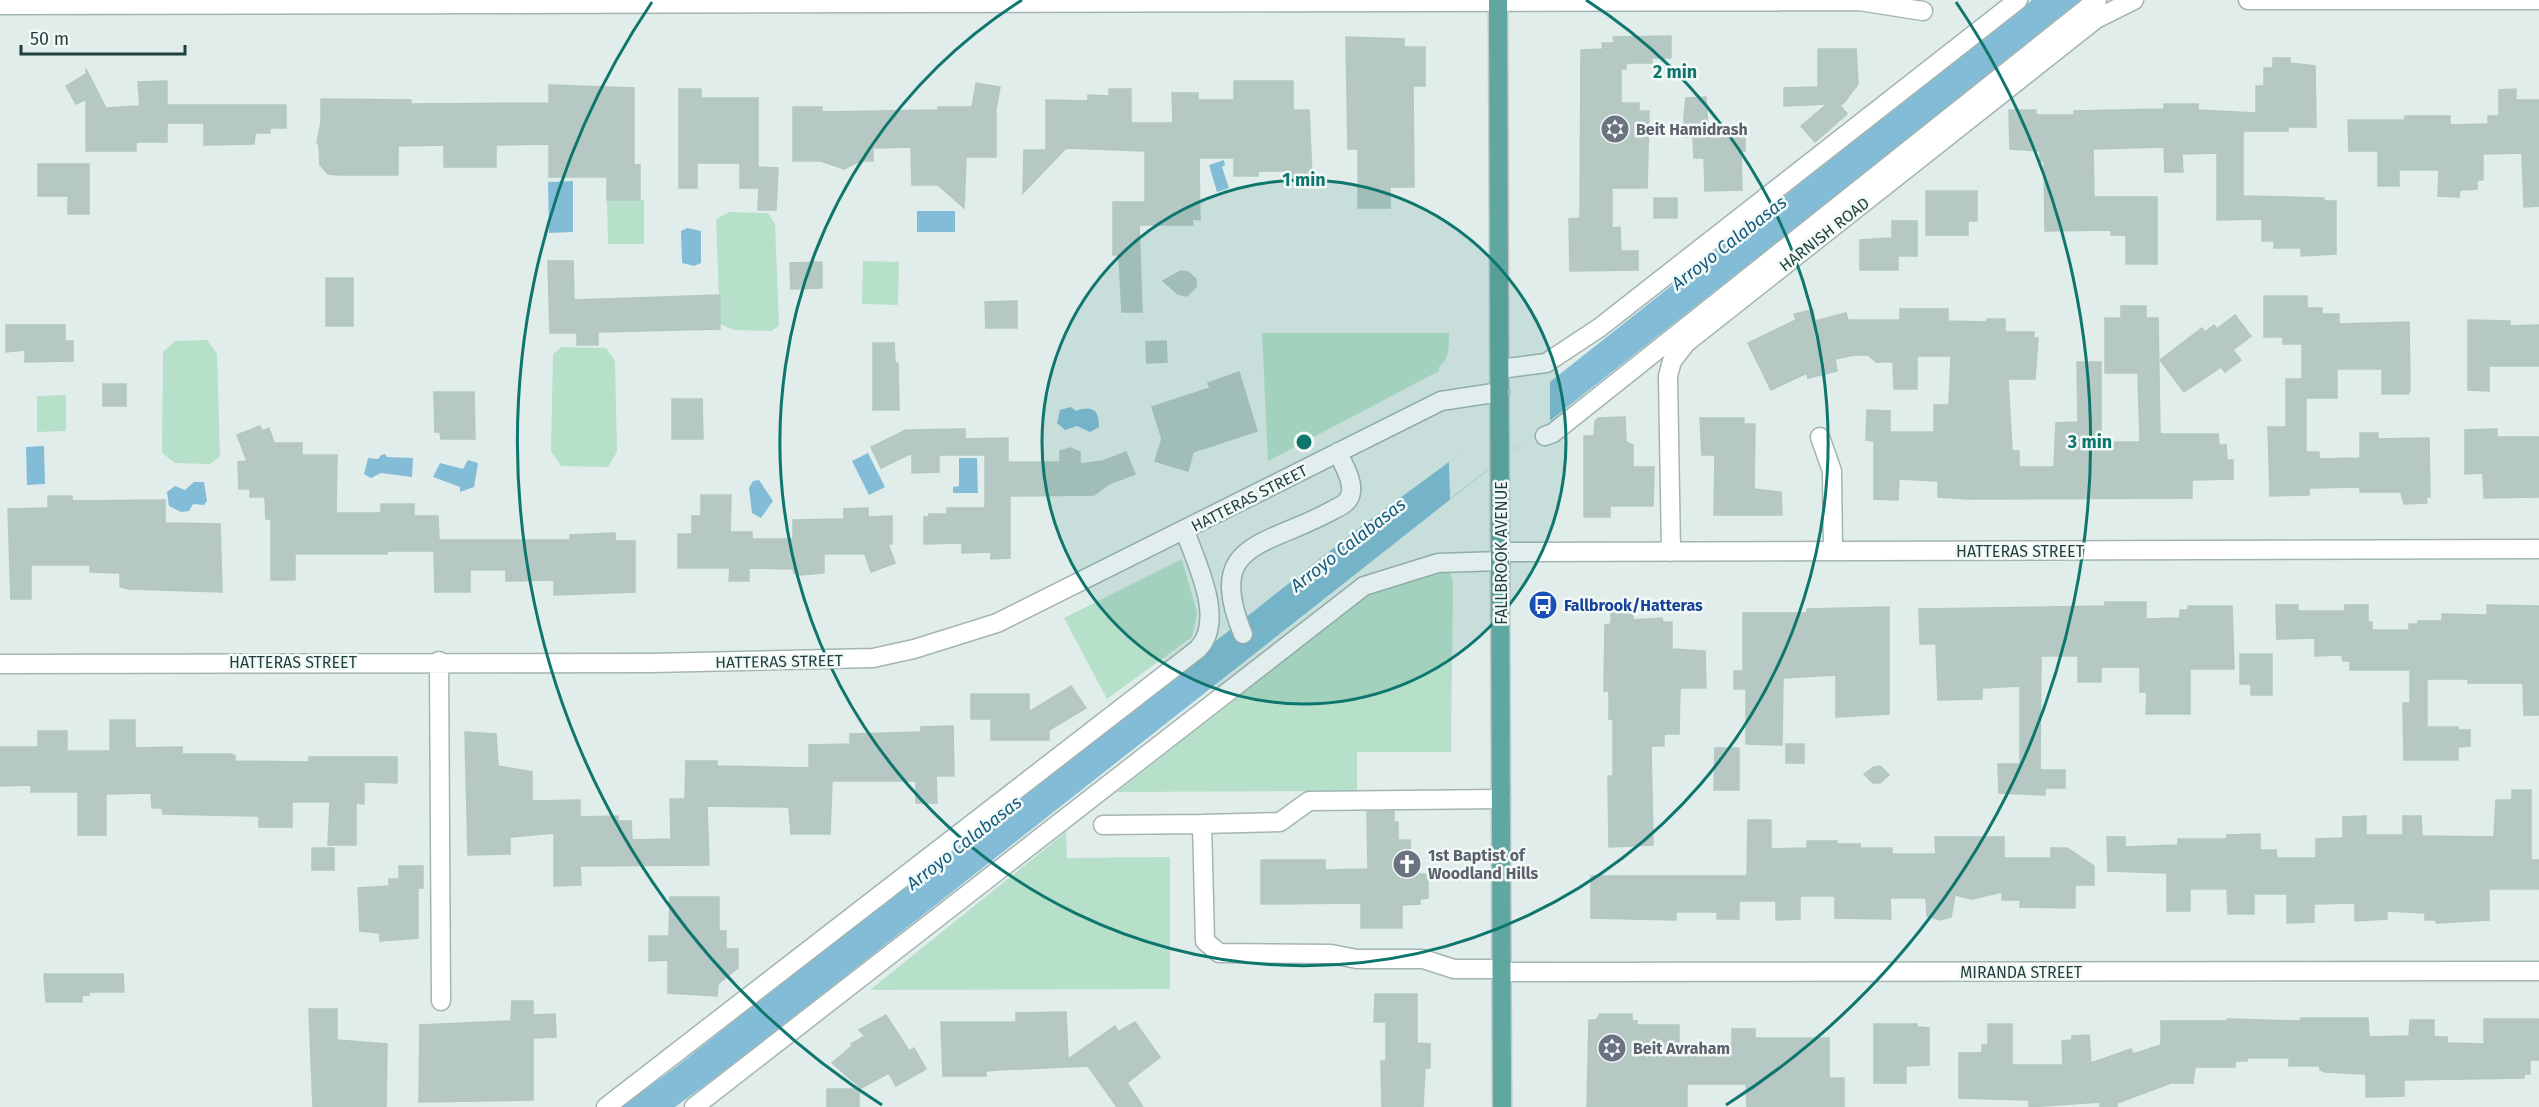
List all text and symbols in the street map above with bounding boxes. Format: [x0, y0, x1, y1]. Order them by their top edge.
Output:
scale bar [21, 18, 184, 56]
text: 50 m [30, 28, 69, 50]
text: 2 min [1653, 61, 1697, 83]
synagogue icon: Beit Hamidrash [1599, 113, 1631, 145]
place label: Beit Hamidrash [1636, 120, 1748, 139]
text: 1 min [1282, 169, 1326, 191]
water label: Arroyo Calabasas [1666, 191, 1791, 295]
street label: HARNISH ROAD [1775, 193, 1873, 275]
text: 3 min [2067, 431, 2112, 453]
centre of rings [1294, 432, 1314, 452]
street label: HATTERAS STREET [1188, 461, 1311, 536]
street label: FALLBROOK AVENUE [1492, 481, 1511, 625]
water label: Arroyo Calabasas [1285, 493, 1410, 597]
street label: HATTERAS STREET [1956, 542, 2085, 561]
bus stop icon: Fallbrook/Hatteras [1527, 589, 1559, 621]
place label: Fallbrook/Hatteras [1564, 596, 1703, 615]
street label: HATTERAS STREET [715, 651, 844, 672]
street label: HATTERAS STREET [229, 653, 358, 672]
water label: Arroyo Calabasas [901, 791, 1026, 895]
place label: 1st Baptist of Woodland Hills [1428, 846, 1538, 883]
church icon: 1st Baptist of Woodland Hills [1391, 848, 1423, 880]
street label: MIRANDA STREET [1960, 963, 2083, 982]
synagogue icon: Beit Avraham [1596, 1032, 1628, 1064]
place label: Beit Avraham [1633, 1039, 1730, 1058]

